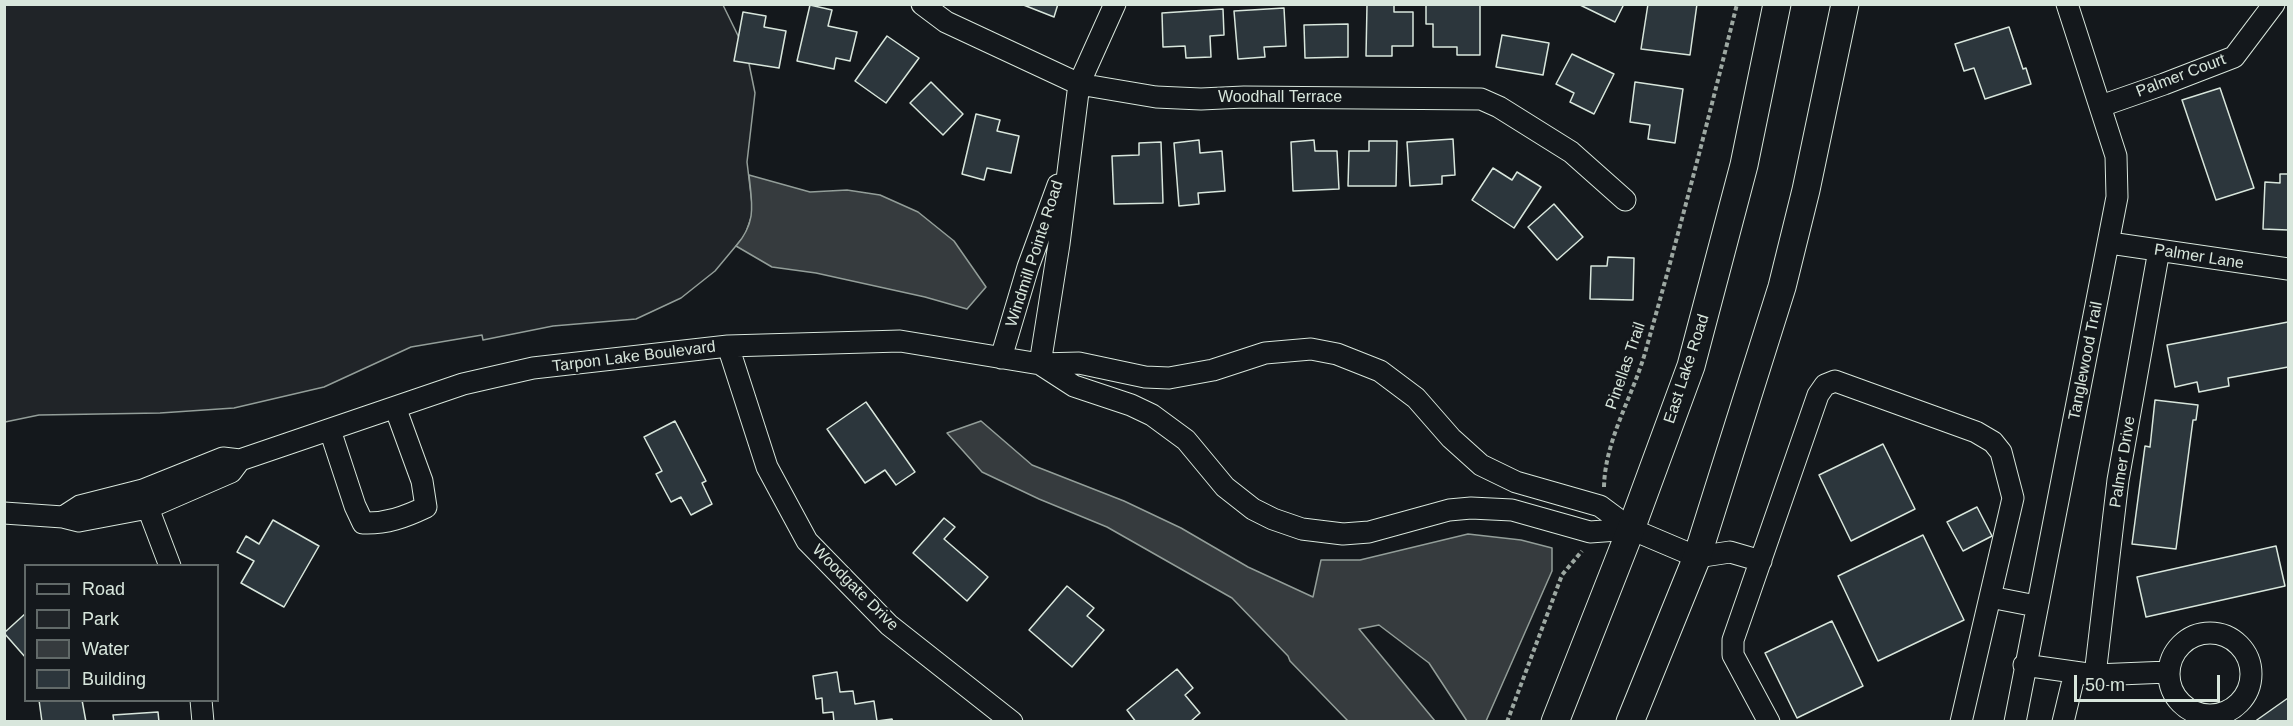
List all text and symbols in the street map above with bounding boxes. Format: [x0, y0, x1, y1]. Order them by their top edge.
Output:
street label: Palmer Court [2134, 50, 2228, 102]
street label: Woodhall Terrace [1218, 88, 1342, 108]
street label: Windmill Pointe Road [1002, 178, 1068, 330]
street label: Palmer Lane [2153, 240, 2245, 274]
street label: Tanglewood Trail [2065, 300, 2107, 422]
street label: East Lake Road [1660, 312, 1714, 426]
street label: Pinellas Trail [1602, 320, 1650, 412]
street label: Tarpon Lake Boulevard [551, 337, 717, 377]
street label: Palmer Drive [2106, 415, 2140, 509]
street label: Woodgate Drive [808, 541, 902, 635]
legend [24, 564, 219, 702]
text: Road [82, 579, 125, 599]
text: Park [82, 609, 119, 629]
text: Water [82, 639, 129, 659]
scale bar [2077, 663, 2222, 701]
text: Building [82, 669, 146, 689]
text: 50 m [2085, 675, 2125, 695]

